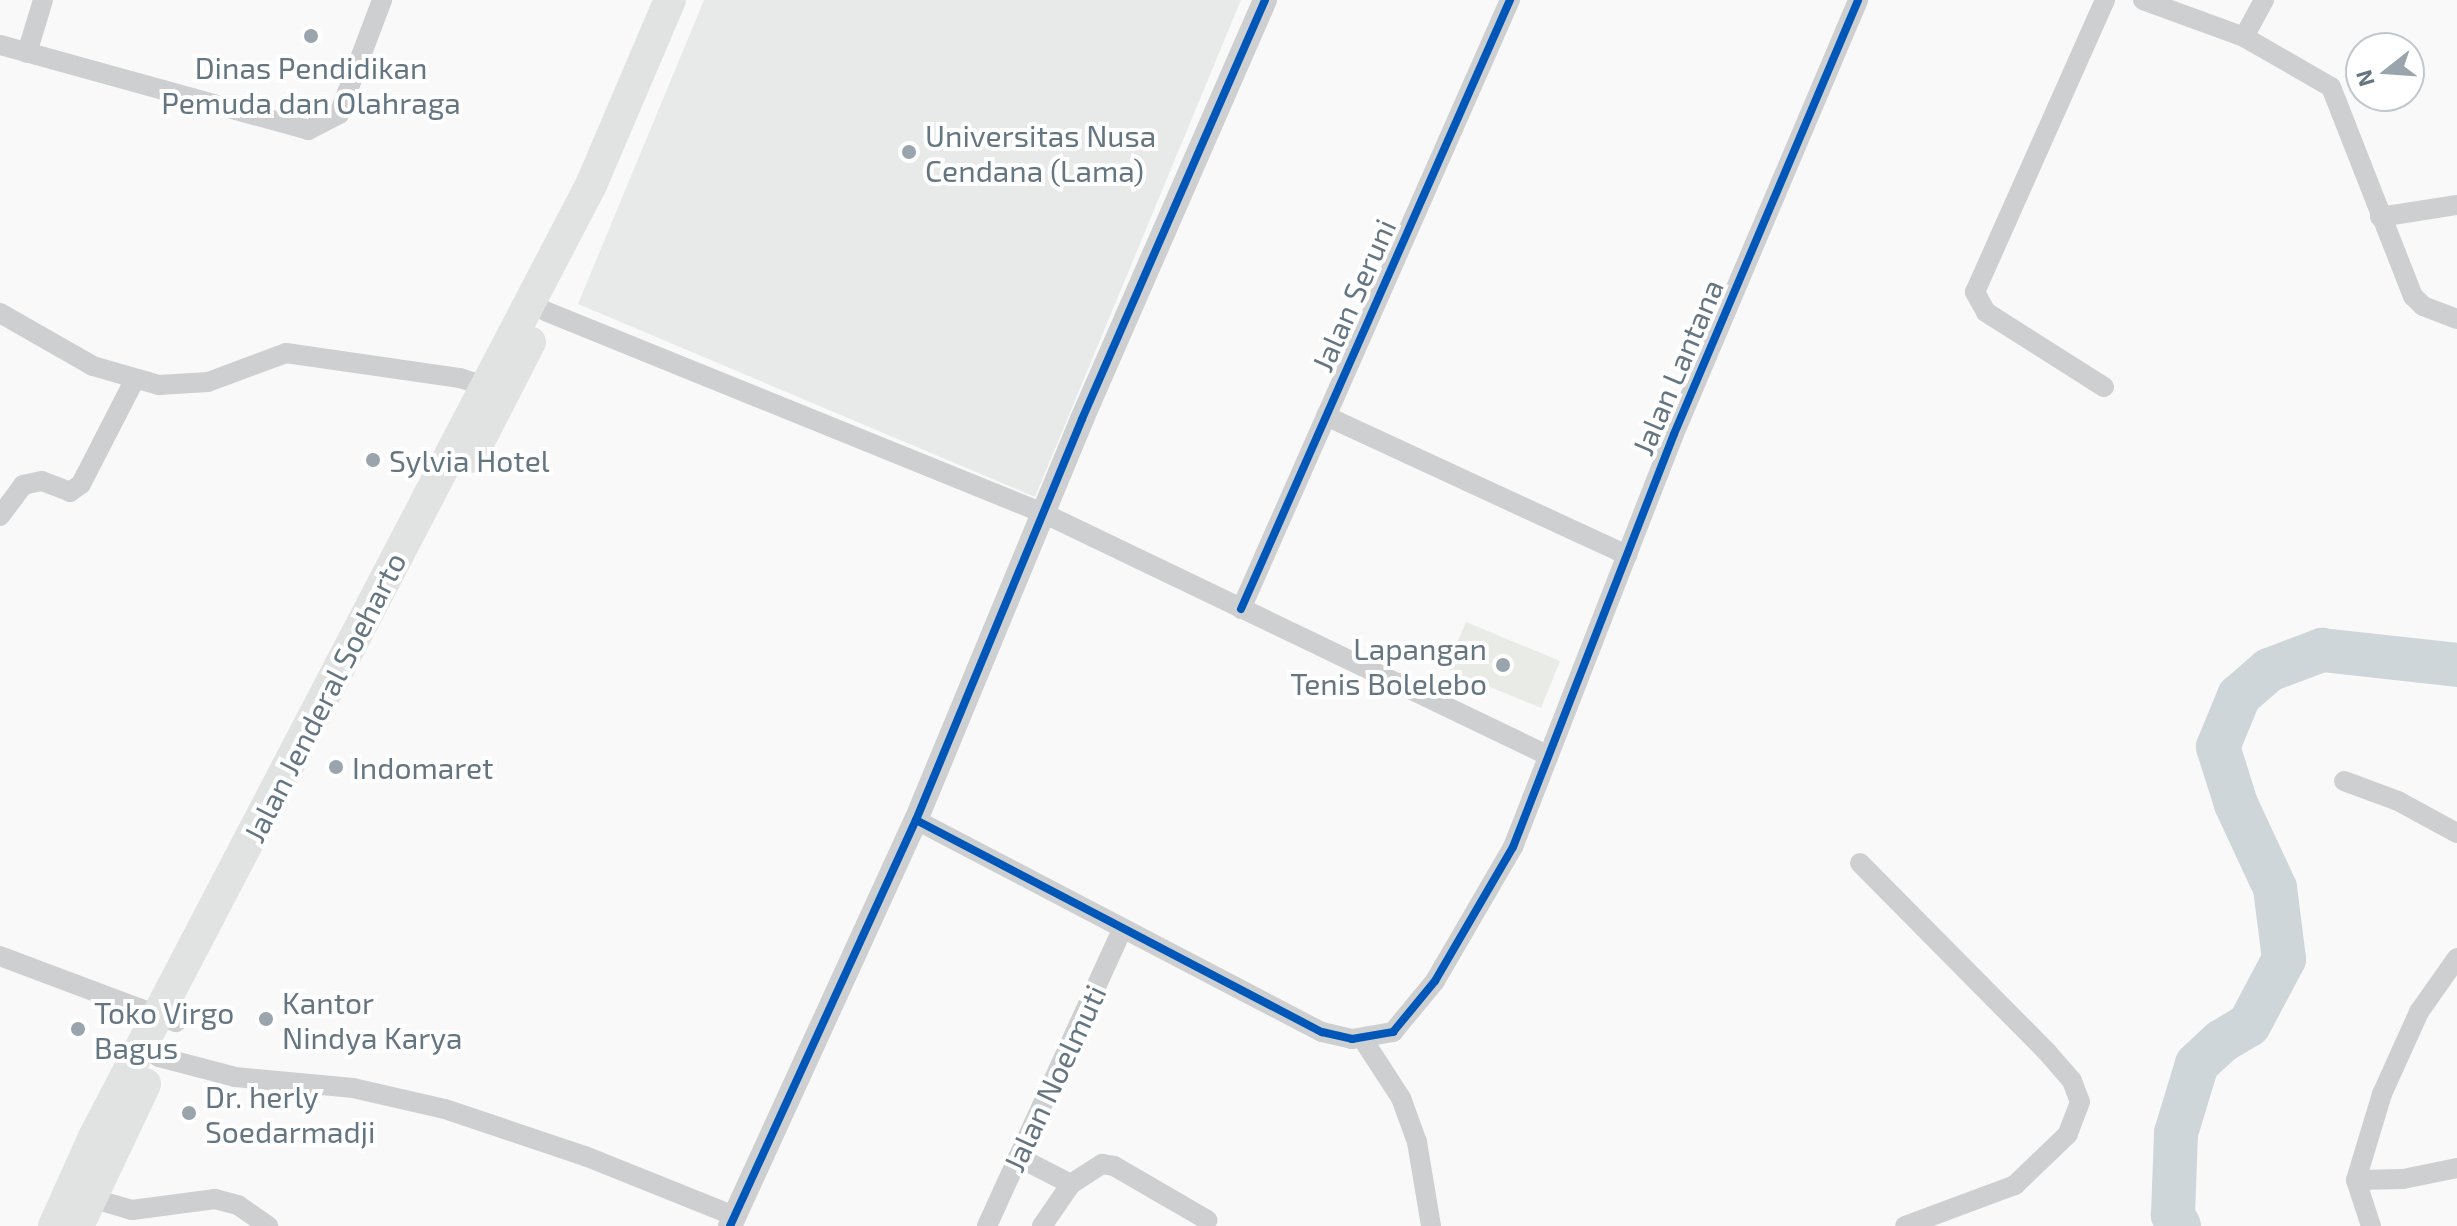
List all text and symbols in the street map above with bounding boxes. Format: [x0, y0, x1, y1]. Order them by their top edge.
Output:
marker: Dinas Pendidikan Pemuda dan Olahraga [302, 27, 320, 45]
north arrow [2345, 32, 2425, 112]
place label: Dinas Pendidikan Pemuda dan Olahraga [161, 49, 461, 120]
text: N [2349, 67, 2379, 90]
place label: Universitas Nusa Cendana (Lama) [925, 117, 1156, 188]
marker: Universitas Nusa Cendana (Lama) [900, 143, 918, 161]
street label: Jalan Seruni [1303, 213, 1403, 377]
street label: Jalan Lantana [1624, 274, 1730, 460]
place label: Sylvia Hotel [389, 442, 550, 478]
marker: Sylvia Hotel [364, 451, 382, 469]
street label: Jalan Jenderal Soeharto [235, 546, 413, 848]
place label: Lapangan Tenis Bolelebo [1290, 630, 1487, 700]
marker: Lapangan Tenis Bolelebo [1494, 656, 1512, 674]
place label: Indomaret [352, 749, 493, 785]
marker: Indomaret [327, 758, 345, 776]
street label: Jalan Noelmuti [995, 979, 1113, 1177]
place label: Kantor Nindya Karya [282, 984, 463, 1054]
place label: Toko Virgo Bagus [94, 994, 235, 1064]
marker: Kantor Nindya Karya [257, 1010, 275, 1028]
marker: Toko Virgo Bagus [69, 1020, 87, 1038]
place label: Dr. herly Soedarmadji [205, 1078, 376, 1148]
marker: Dr. herly Soedarmadji [180, 1104, 198, 1122]

